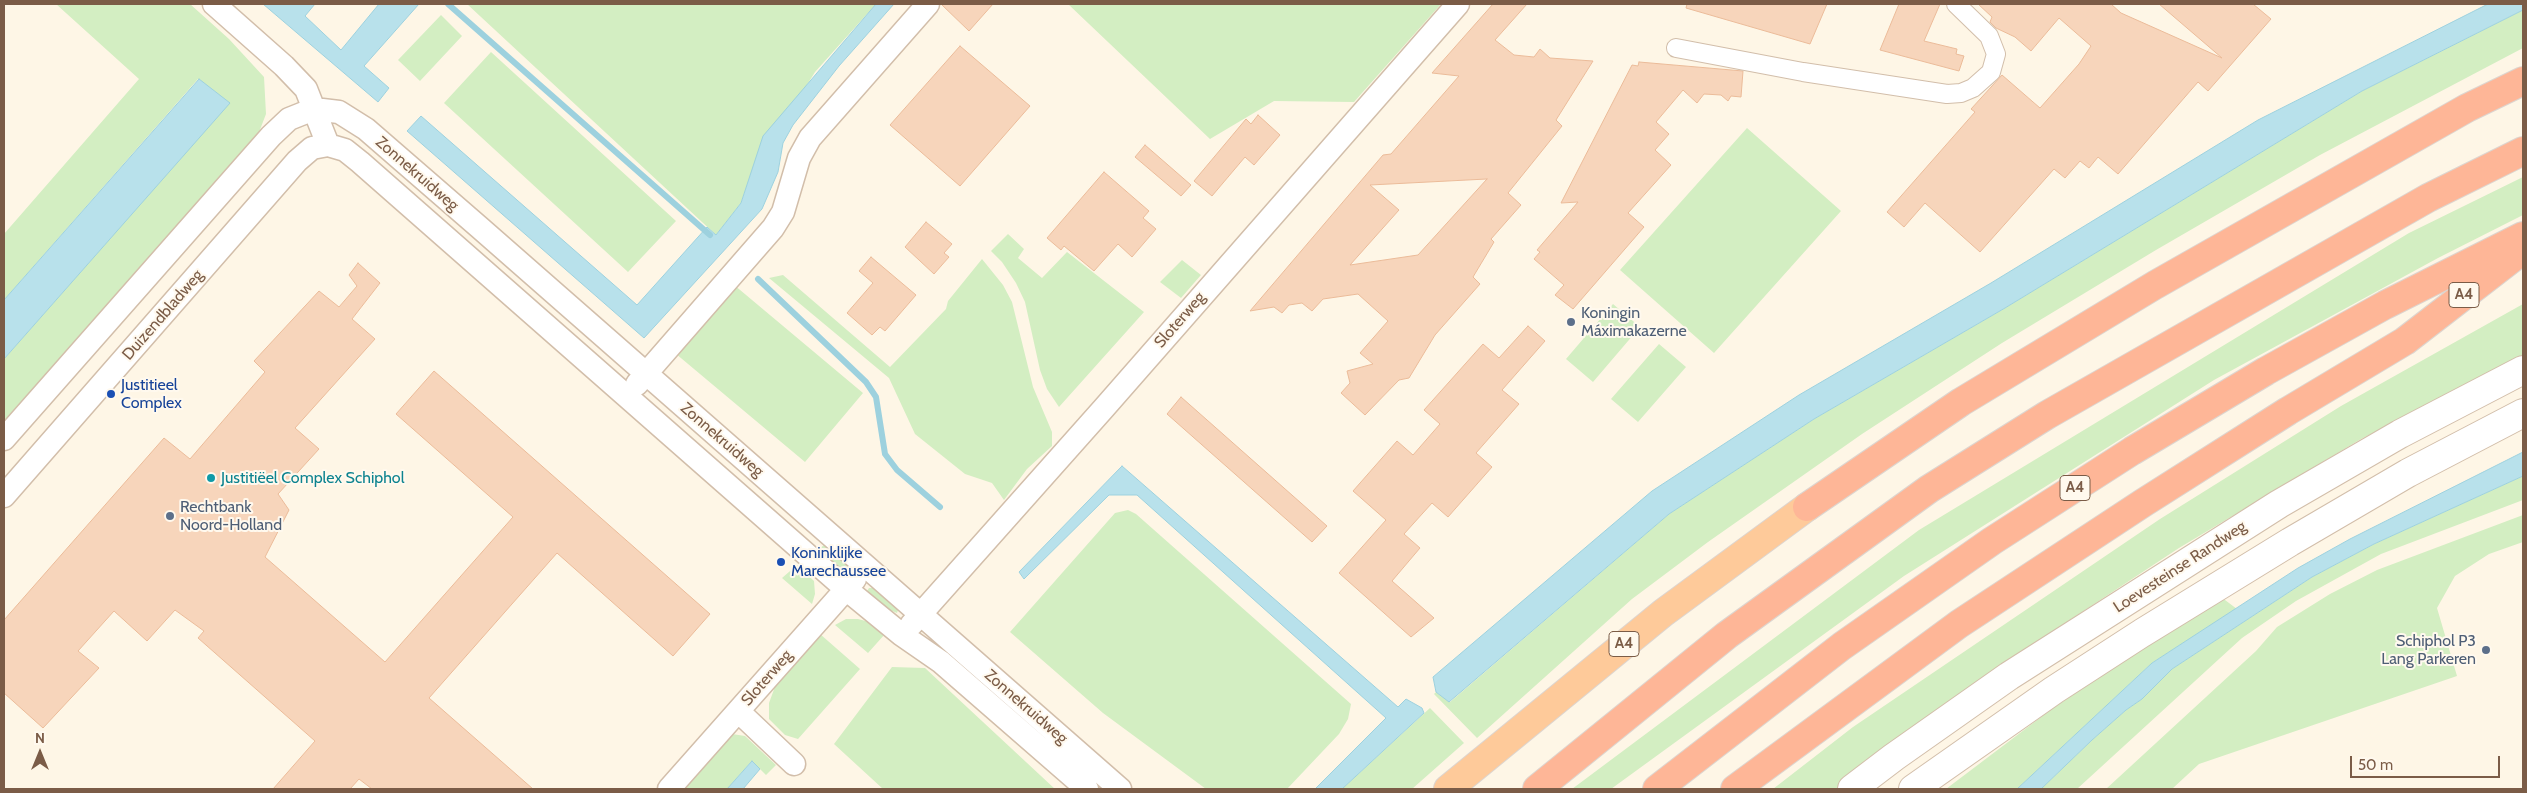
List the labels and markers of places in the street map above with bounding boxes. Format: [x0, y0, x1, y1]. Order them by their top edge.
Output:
place label: Koningin Máximakazerne [1581, 303, 1687, 341]
marker: Koningin Máximakazerne [1565, 316, 1577, 328]
place label: Justitieel Complex [121, 375, 182, 413]
marker: Justitieel Complex [105, 388, 117, 400]
place label: Justitiëel Complex Schiphol [221, 468, 404, 488]
marker: Justitiëel Complex Schiphol [205, 472, 217, 484]
place label: Rechtbank Noord-Holland [180, 497, 282, 535]
marker: Rechtbank Noord-Holland [164, 510, 176, 522]
place label: Koninklijke Marechaussee [791, 543, 886, 581]
marker: Koninklijke Marechaussee [775, 556, 787, 568]
place label: Schiphol P3 Lang Parkeren [2381, 631, 2476, 669]
marker: Schiphol P3 Lang Parkeren [2480, 644, 2492, 656]

